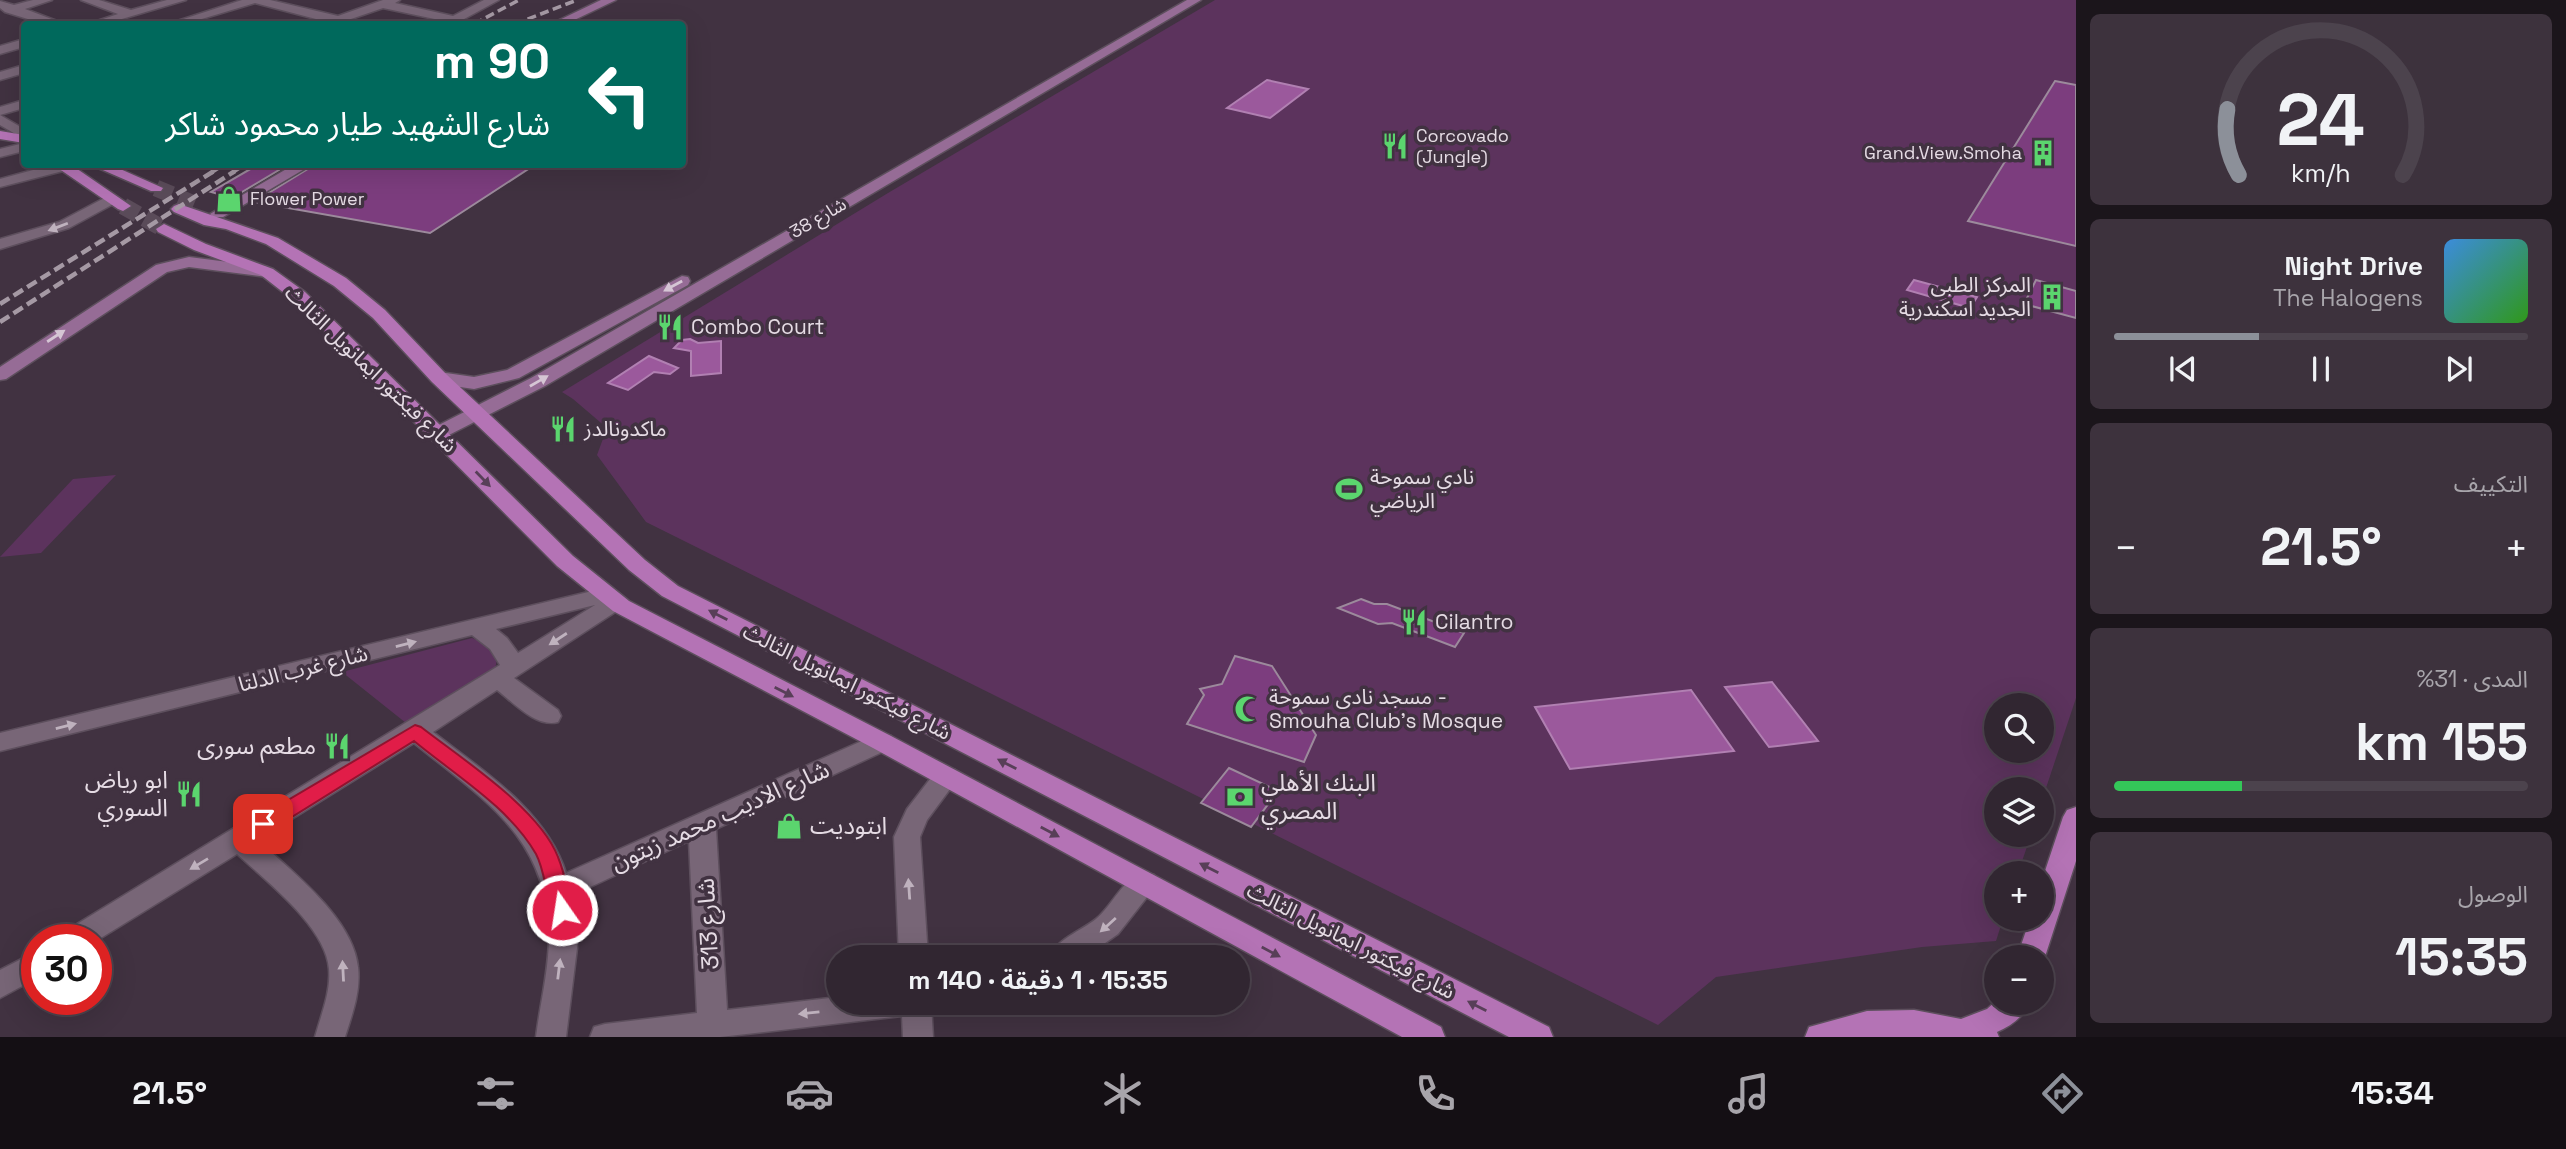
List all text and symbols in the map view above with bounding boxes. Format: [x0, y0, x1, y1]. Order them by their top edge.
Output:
text: 90 m [434, 30, 550, 92]
icon: left [574, 49, 665, 140]
text: 24 [2277, 74, 2365, 167]
text: شارع الشهيد طيار محمود شاكر [165, 104, 550, 144]
place label: Corcovado (Jungle) [1416, 124, 1509, 168]
restaurant icon: Corcovado (Jungle) [1380, 131, 1410, 161]
building icon: Grand.View.Smoha [2028, 138, 2058, 168]
place label: Grand.View.Smoha [1864, 141, 2022, 164]
text: km/h [2291, 157, 2351, 189]
shop icon: Flower Power [214, 184, 244, 214]
place label: Flower Power [250, 187, 365, 210]
street label: شارع 38 [785, 192, 852, 246]
one-way arrow [47, 221, 68, 232]
text: Night Drive [2285, 249, 2423, 283]
place label: المركز الطبى الجديد اسكندرية [1899, 271, 2031, 322]
street label: شارع فيكتور ايمانويل الثالث [278, 279, 463, 460]
one-way arrow [663, 280, 683, 292]
building icon: المركز الطبى الجديد اسكندرية [2037, 282, 2067, 312]
text: The Halogens [2273, 283, 2423, 313]
restaurant icon: Combo Court [655, 312, 685, 342]
place label: Combo Court [691, 313, 824, 340]
one-way arrow [46, 330, 66, 343]
icon: previous [2164, 350, 2202, 388]
icon: pause [2302, 350, 2340, 388]
icon: next [2440, 350, 2478, 388]
one-way arrow [530, 375, 549, 387]
restaurant icon: ماكدونالدز [548, 414, 578, 444]
place label: ماكدونالدز [583, 415, 666, 442]
place label: نادي سموحة الرياضي [1370, 463, 1474, 517]
text: التكييف [2454, 469, 2528, 499]
one-way arrow [475, 471, 491, 487]
sports icon: نادي سموحة الرياضي [1334, 474, 1364, 504]
text: 21.5° [2260, 514, 2382, 580]
text: − [2114, 524, 2138, 572]
text: + [2504, 524, 2528, 572]
restaurant icon: Cilantro [1399, 607, 1429, 637]
place label: Cilantro [1435, 608, 1514, 635]
one-way arrow [707, 609, 727, 621]
street label: شارع فيكتور ايمانويل الثالث [738, 617, 956, 748]
one-way arrow [548, 633, 567, 646]
one-way arrow [396, 638, 418, 649]
street label: شارع غرب الدلتا [235, 639, 371, 700]
text: المدى · 31% [2416, 664, 2528, 694]
place label: مسجد نادى سموحة - Smouha Club's Mosque [1269, 683, 1503, 734]
one-way arrow [774, 685, 794, 697]
map controls [1984, 693, 2054, 1015]
button: search [1984, 693, 2054, 763]
mosque icon: مسجد نادى سموحة - Smouha Club's Mosque [1233, 694, 1263, 724]
text: 155 km [2355, 709, 2528, 775]
one-way arrow [55, 721, 77, 732]
place label: مطعم سورى [197, 730, 316, 763]
restaurant icon: مطعم سورى [322, 731, 352, 761]
street label: شارع الاديب محمد زيتون [606, 753, 835, 880]
one-way arrow [997, 759, 1017, 770]
place label: ابو رياض السوري [85, 764, 168, 827]
place label: البنك الأهلي المصري [1261, 767, 1376, 830]
button: layers [1984, 777, 2054, 847]
restaurant icon: ابو رياض السوري [174, 779, 204, 809]
bank icon: البنك الأهلي المصري [1225, 782, 1255, 812]
pin [233, 794, 293, 854]
icon: arrive [244, 805, 282, 843]
place label: ابتوديت [810, 810, 887, 841]
shop icon: ابتوديت [774, 811, 804, 841]
one-way arrow [1040, 826, 1060, 838]
one-way arrow [189, 857, 208, 870]
button: + [1984, 861, 2054, 931]
one-way arrow [1199, 862, 1219, 874]
position arrow [525, 873, 599, 947]
street label: شارع فيكتور ايمانويل الثالث [1242, 876, 1460, 1007]
street label: شارع 313 [690, 877, 727, 971]
one-way arrow [903, 878, 914, 900]
text: الوصول [2458, 879, 2528, 909]
one-way arrow [1099, 917, 1116, 932]
speed limit sign: 30 [21, 924, 112, 1015]
text: 15:35 [2395, 924, 2528, 990]
one-way arrow [1262, 945, 1282, 957]
button: − [1984, 945, 2054, 1015]
one-way arrow [554, 958, 565, 980]
one-way arrow [338, 959, 349, 981]
text: 15:35 · 1 دقيقة · 140 m [908, 963, 1168, 997]
one-way arrow [1467, 1000, 1487, 1011]
one-way arrow [798, 1008, 820, 1019]
icon: filters [471, 1069, 520, 1118]
icon: car [785, 1069, 834, 1118]
icon: climate [1098, 1069, 1147, 1118]
icon: phone [1411, 1069, 1460, 1118]
icon: music [1724, 1069, 1773, 1118]
icon: directions [2038, 1069, 2087, 1118]
text: 21.5° [132, 1073, 207, 1113]
text: 15:34 [2351, 1073, 2434, 1113]

